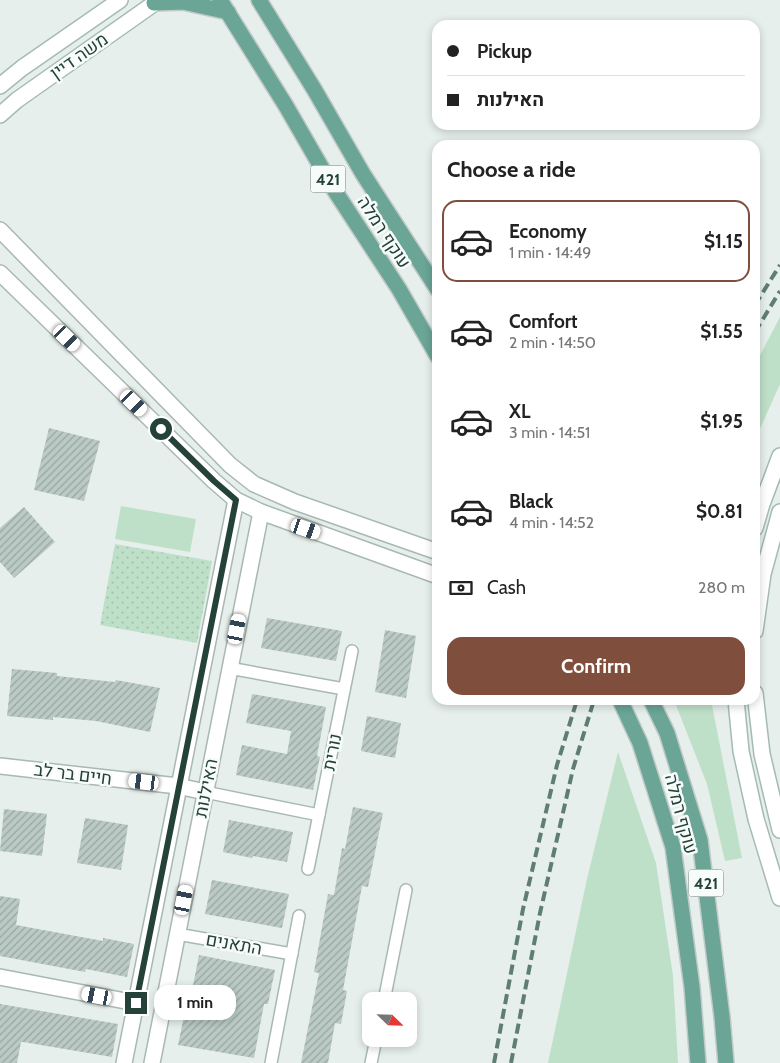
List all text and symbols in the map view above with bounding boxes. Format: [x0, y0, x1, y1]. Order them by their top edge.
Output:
street label: משה דיין [46, 28, 112, 84]
text: Pickup [477, 40, 532, 63]
text: האילנות [477, 88, 544, 111]
text: Choose a ride [447, 156, 576, 183]
road number: 421 [310, 165, 346, 192]
street label: עוקף רמלה [353, 192, 415, 272]
icon: car [449, 219, 494, 264]
text: Economy [509, 220, 587, 243]
text: $1.15 [704, 230, 743, 253]
text: 1 min · 14:49 [509, 243, 591, 262]
icon: car [449, 309, 494, 354]
text: Comfort [509, 310, 578, 333]
text: $1.55 [700, 320, 743, 343]
car [50, 322, 83, 354]
text: 2 min · 14:50 [509, 333, 596, 352]
car [117, 387, 150, 419]
icon: car [449, 399, 494, 444]
text: XL [509, 400, 530, 423]
text: $1.95 [700, 410, 743, 433]
route start [150, 418, 172, 440]
text: 3 min · 14:51 [509, 423, 590, 442]
icon: car [449, 489, 494, 534]
text: Black [509, 490, 553, 513]
text: $0.81 [696, 500, 743, 523]
text: 4 min · 14:52 [509, 513, 594, 532]
car [289, 517, 322, 541]
icon: cash [447, 574, 475, 602]
text: Cash [487, 576, 526, 599]
text: 280 m [698, 578, 745, 597]
car [226, 613, 247, 645]
button: Confirm [447, 637, 745, 695]
street label: נורית [318, 732, 346, 772]
street label: האילנות [189, 757, 223, 819]
street label: חיים בר לב [33, 758, 113, 790]
street label: עוקף רמלה [660, 772, 702, 856]
car [128, 773, 159, 791]
road number: 421 [688, 870, 724, 896]
car [173, 884, 194, 916]
street label: התאנים [204, 928, 264, 960]
car [80, 986, 113, 1006]
callout: 1 min [154, 986, 236, 1020]
route end [125, 992, 147, 1014]
north arrow [362, 992, 418, 1048]
map controls [362, 992, 417, 1047]
text: 1 min [177, 993, 213, 1012]

